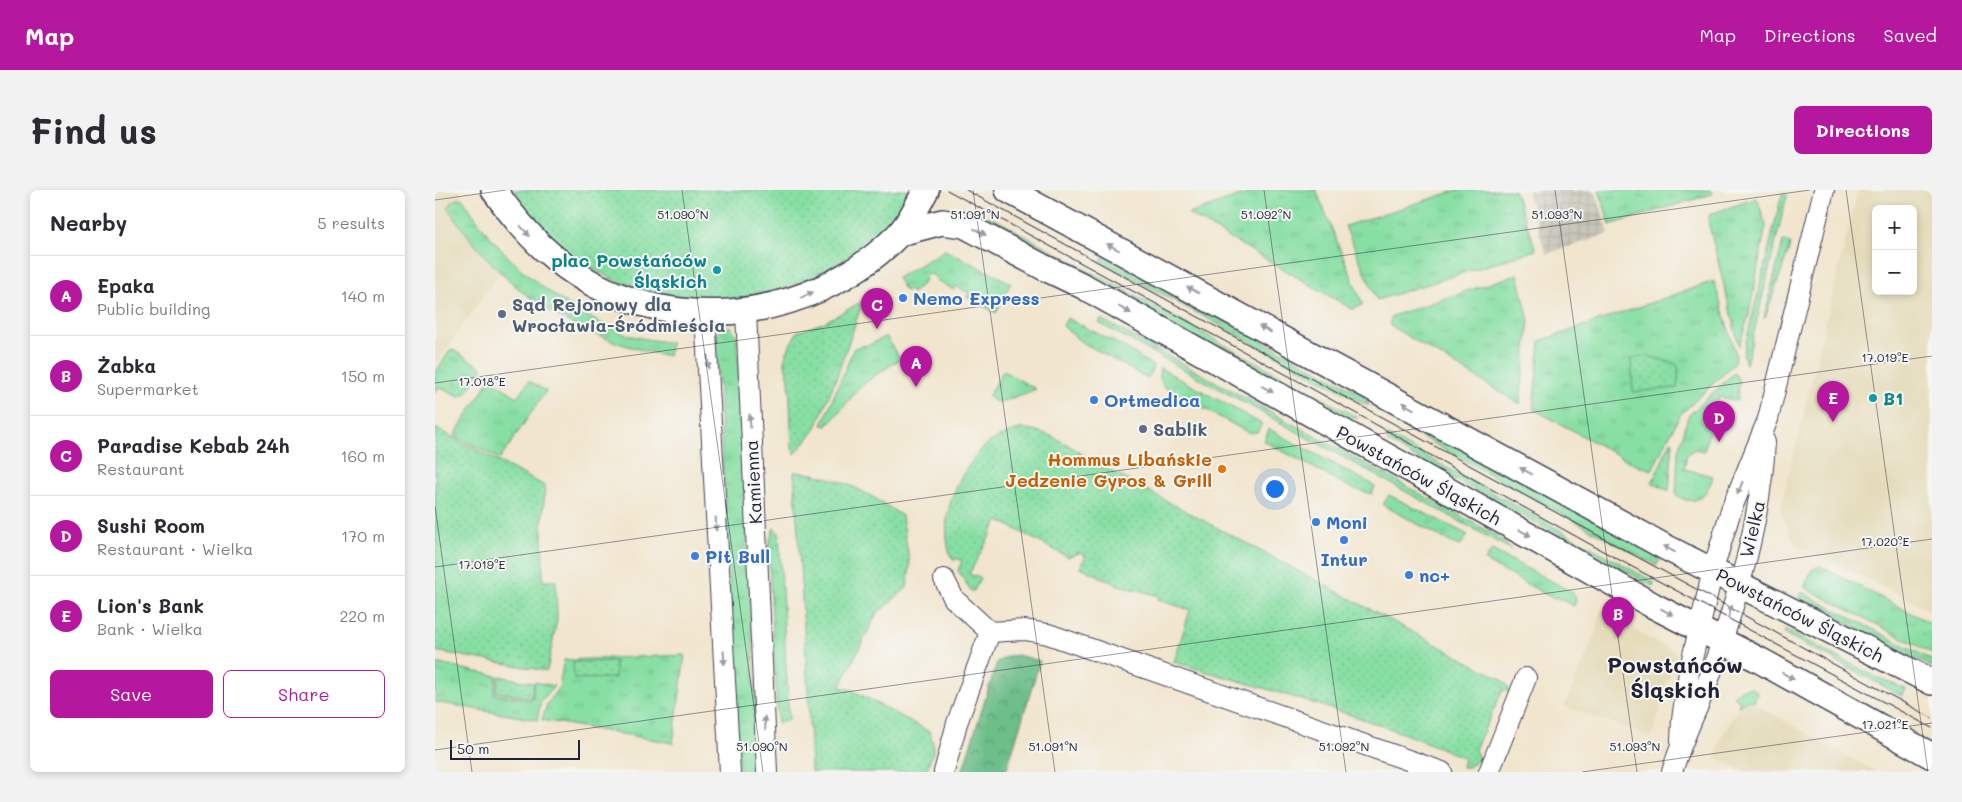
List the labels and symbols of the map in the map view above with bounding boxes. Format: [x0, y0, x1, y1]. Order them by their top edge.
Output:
text: 51.090°N [657, 206, 709, 222]
text: 51.091°N [950, 206, 1000, 222]
text: 51.092°N [1241, 206, 1291, 222]
text: 51.093°N [1532, 206, 1582, 222]
one-way arrow [520, 224, 531, 237]
one-way arrow [973, 228, 988, 236]
one-way arrow [1106, 243, 1121, 251]
place label: plac Powstańców Śląskich [551, 248, 707, 293]
marker: plac Powstańców Śląskich [711, 264, 723, 276]
place label: Nemo Express [913, 286, 1040, 310]
one-way arrow [1186, 286, 1200, 294]
pin: C [861, 288, 893, 329]
one-way arrow [800, 291, 814, 299]
place label: Sąd Rejonowy dla Wrocławia-Śródmieścia [512, 292, 726, 337]
marker: Nemo Express [897, 292, 909, 304]
one-way arrow [1118, 305, 1132, 314]
marker: Sąd Rejonowy dla Wrocławia-Śródmieścia [496, 308, 508, 320]
one-way arrow [1258, 325, 1272, 333]
pin: A [900, 346, 932, 387]
text: 17.019°E [1862, 349, 1909, 365]
one-way arrow [704, 354, 712, 370]
text: 17.018°E [458, 373, 506, 389]
pin: E [1817, 381, 1849, 422]
one-way arrow [1260, 385, 1273, 394]
place label: B1 [1883, 386, 1903, 410]
place label: Ortmedica [1104, 388, 1200, 412]
marker: B1 [1867, 392, 1879, 404]
marker: Ortmedica [1088, 394, 1100, 406]
pin: D [1703, 401, 1735, 442]
one-way arrow [1401, 402, 1415, 410]
one-way arrow [745, 413, 753, 429]
place label: Sablik [1153, 417, 1207, 441]
street label: Powstańców Śląskich [1332, 420, 1506, 530]
marker: Sablik [1137, 423, 1149, 435]
street label: Kamienna [739, 439, 767, 525]
place label: Hommus Libańskie Jedzenie Gyros & Grill [1005, 447, 1212, 492]
marker: Hommus Libańskie Jedzenie Gyros & Grill [1216, 463, 1228, 475]
one-way arrow [1519, 467, 1534, 475]
your location [1262, 476, 1288, 502]
one-way arrow [1736, 481, 1744, 496]
street label: Wielka [1734, 498, 1770, 560]
place label: Moni [1326, 510, 1368, 534]
marker: Moni [1310, 516, 1322, 528]
one-way arrow [713, 517, 721, 533]
one-way arrow [1518, 529, 1532, 538]
text: 17.020°E [1861, 533, 1909, 549]
marker: Intur [1338, 534, 1350, 546]
place label: Pit Bull [705, 544, 770, 568]
one-way arrow [1662, 545, 1676, 553]
place label: Intur [1320, 547, 1368, 571]
marker: Pit Bull [689, 550, 701, 562]
text: 17.019°E [459, 556, 506, 572]
street label: Powstańców Śląskich [1712, 562, 1888, 668]
place label: nc+ [1419, 563, 1450, 587]
marker: nc+ [1403, 569, 1415, 581]
pin: B [1602, 597, 1634, 638]
one-way arrow [1726, 604, 1734, 619]
one-way arrow [1660, 608, 1674, 616]
one-way arrow [720, 650, 728, 666]
district label: Powstańców Śląskich [1607, 650, 1743, 704]
one-way arrow [1781, 672, 1795, 681]
one-way arrow [761, 715, 769, 731]
text: 17.021°E [1862, 716, 1908, 732]
scale bar [450, 737, 580, 760]
text: 51.090°N [736, 738, 788, 754]
text: 51.091°N [1028, 738, 1078, 754]
text: 51.092°N [1319, 738, 1369, 754]
text: 51.093°N [1610, 738, 1660, 754]

